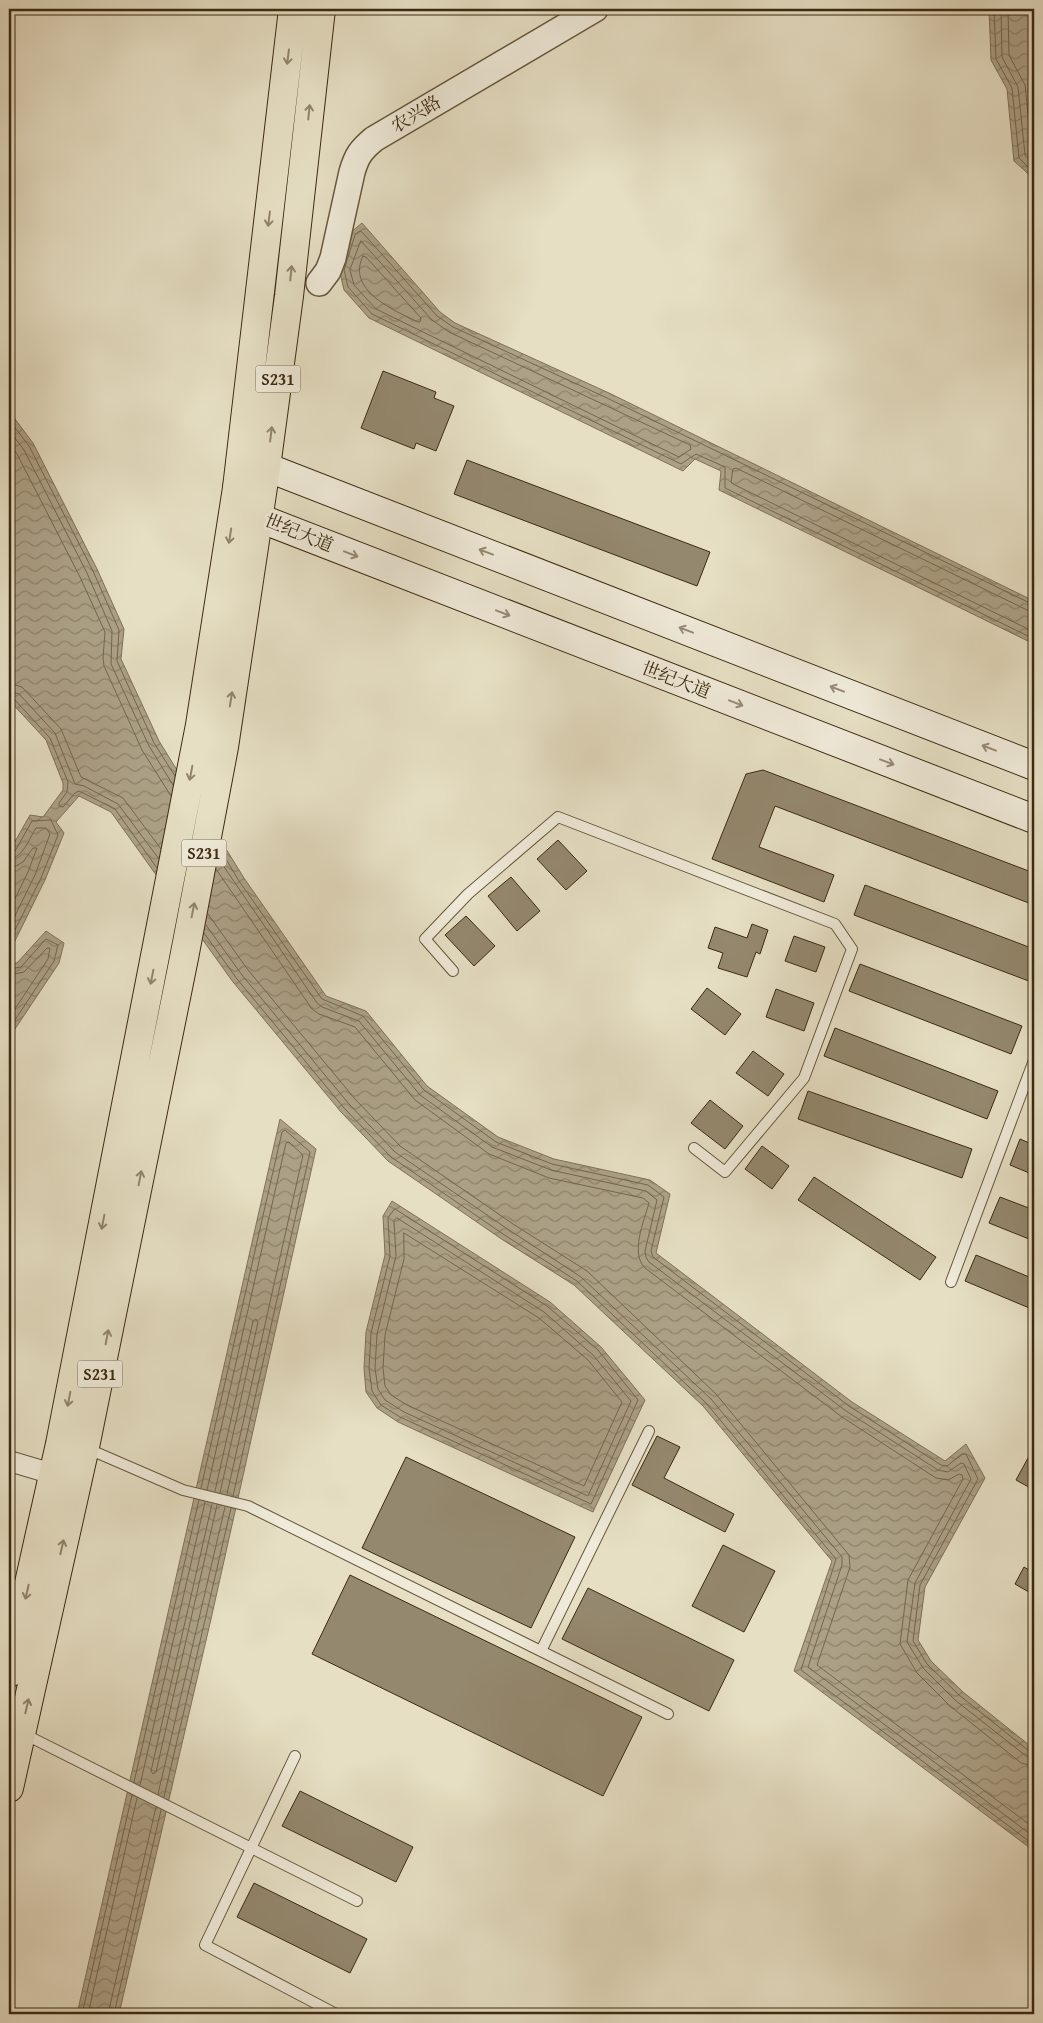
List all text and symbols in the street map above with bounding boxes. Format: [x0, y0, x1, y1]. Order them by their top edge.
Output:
one-way arrow [283, 49, 293, 65]
street label: 农兴路 [386, 88, 446, 139]
one-way arrow [304, 104, 314, 120]
one-way arrow [264, 210, 274, 226]
one-way arrow [286, 265, 296, 281]
road number: S231 [256, 366, 300, 392]
one-way arrow [266, 427, 276, 443]
street label: 世纪大道 [261, 507, 338, 559]
one-way arrow [224, 528, 234, 544]
one-way arrow [478, 547, 494, 556]
one-way arrow [343, 550, 358, 559]
one-way arrow [495, 609, 510, 618]
one-way arrow [679, 625, 694, 634]
street label: 世纪大道 [638, 654, 715, 705]
one-way arrow [830, 684, 846, 693]
one-way arrow [227, 691, 237, 707]
one-way arrow [728, 699, 743, 709]
one-way arrow [982, 743, 997, 752]
one-way arrow [879, 758, 895, 767]
one-way arrow [186, 765, 196, 781]
road number: S231 [182, 840, 226, 866]
one-way arrow [189, 903, 199, 919]
one-way arrow [146, 969, 156, 985]
one-way arrow [135, 1170, 145, 1186]
one-way arrow [98, 1214, 108, 1230]
one-way arrow [103, 1330, 112, 1346]
road number: S231 [78, 1360, 122, 1388]
one-way arrow [63, 1391, 73, 1407]
one-way arrow [58, 1540, 67, 1556]
one-way arrow [22, 1584, 31, 1600]
one-way arrow [23, 1699, 32, 1715]

